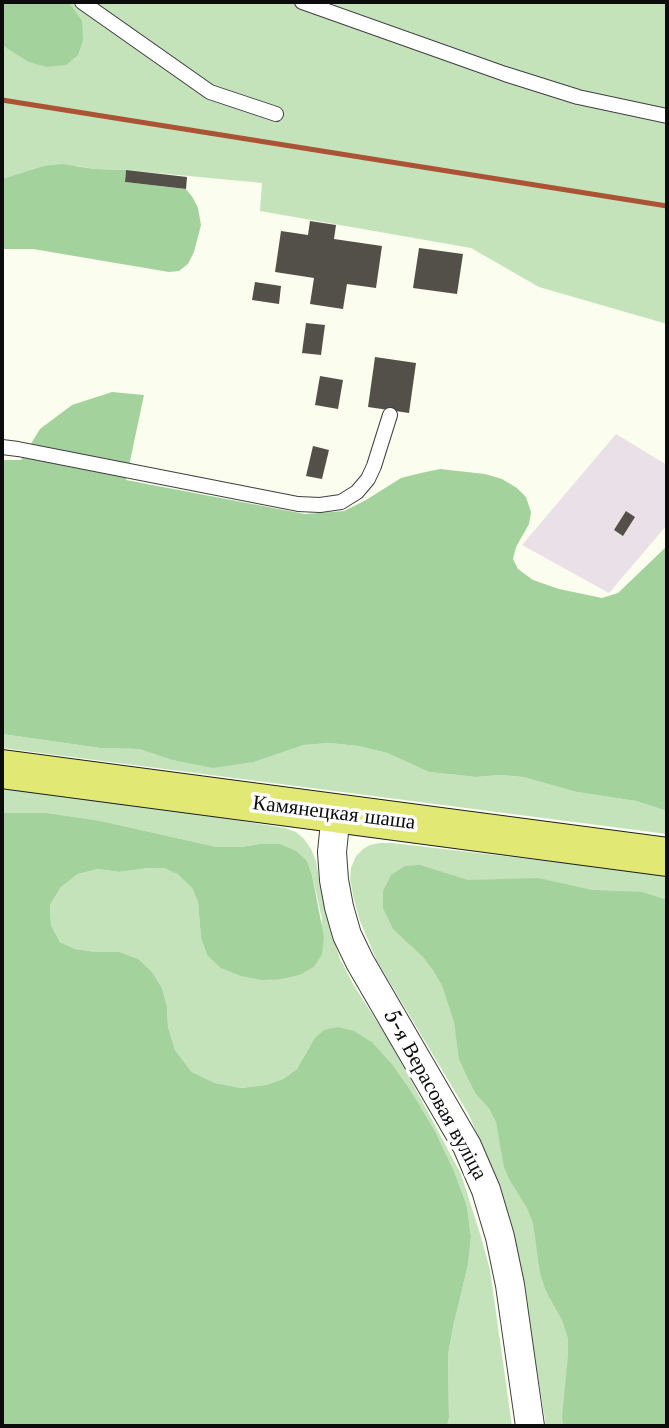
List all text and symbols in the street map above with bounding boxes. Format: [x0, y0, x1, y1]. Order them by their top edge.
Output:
street label: Камянецкая шаша [251, 791, 417, 835]
street label: 5-я Верасовая вуліца [378, 1006, 492, 1184]

